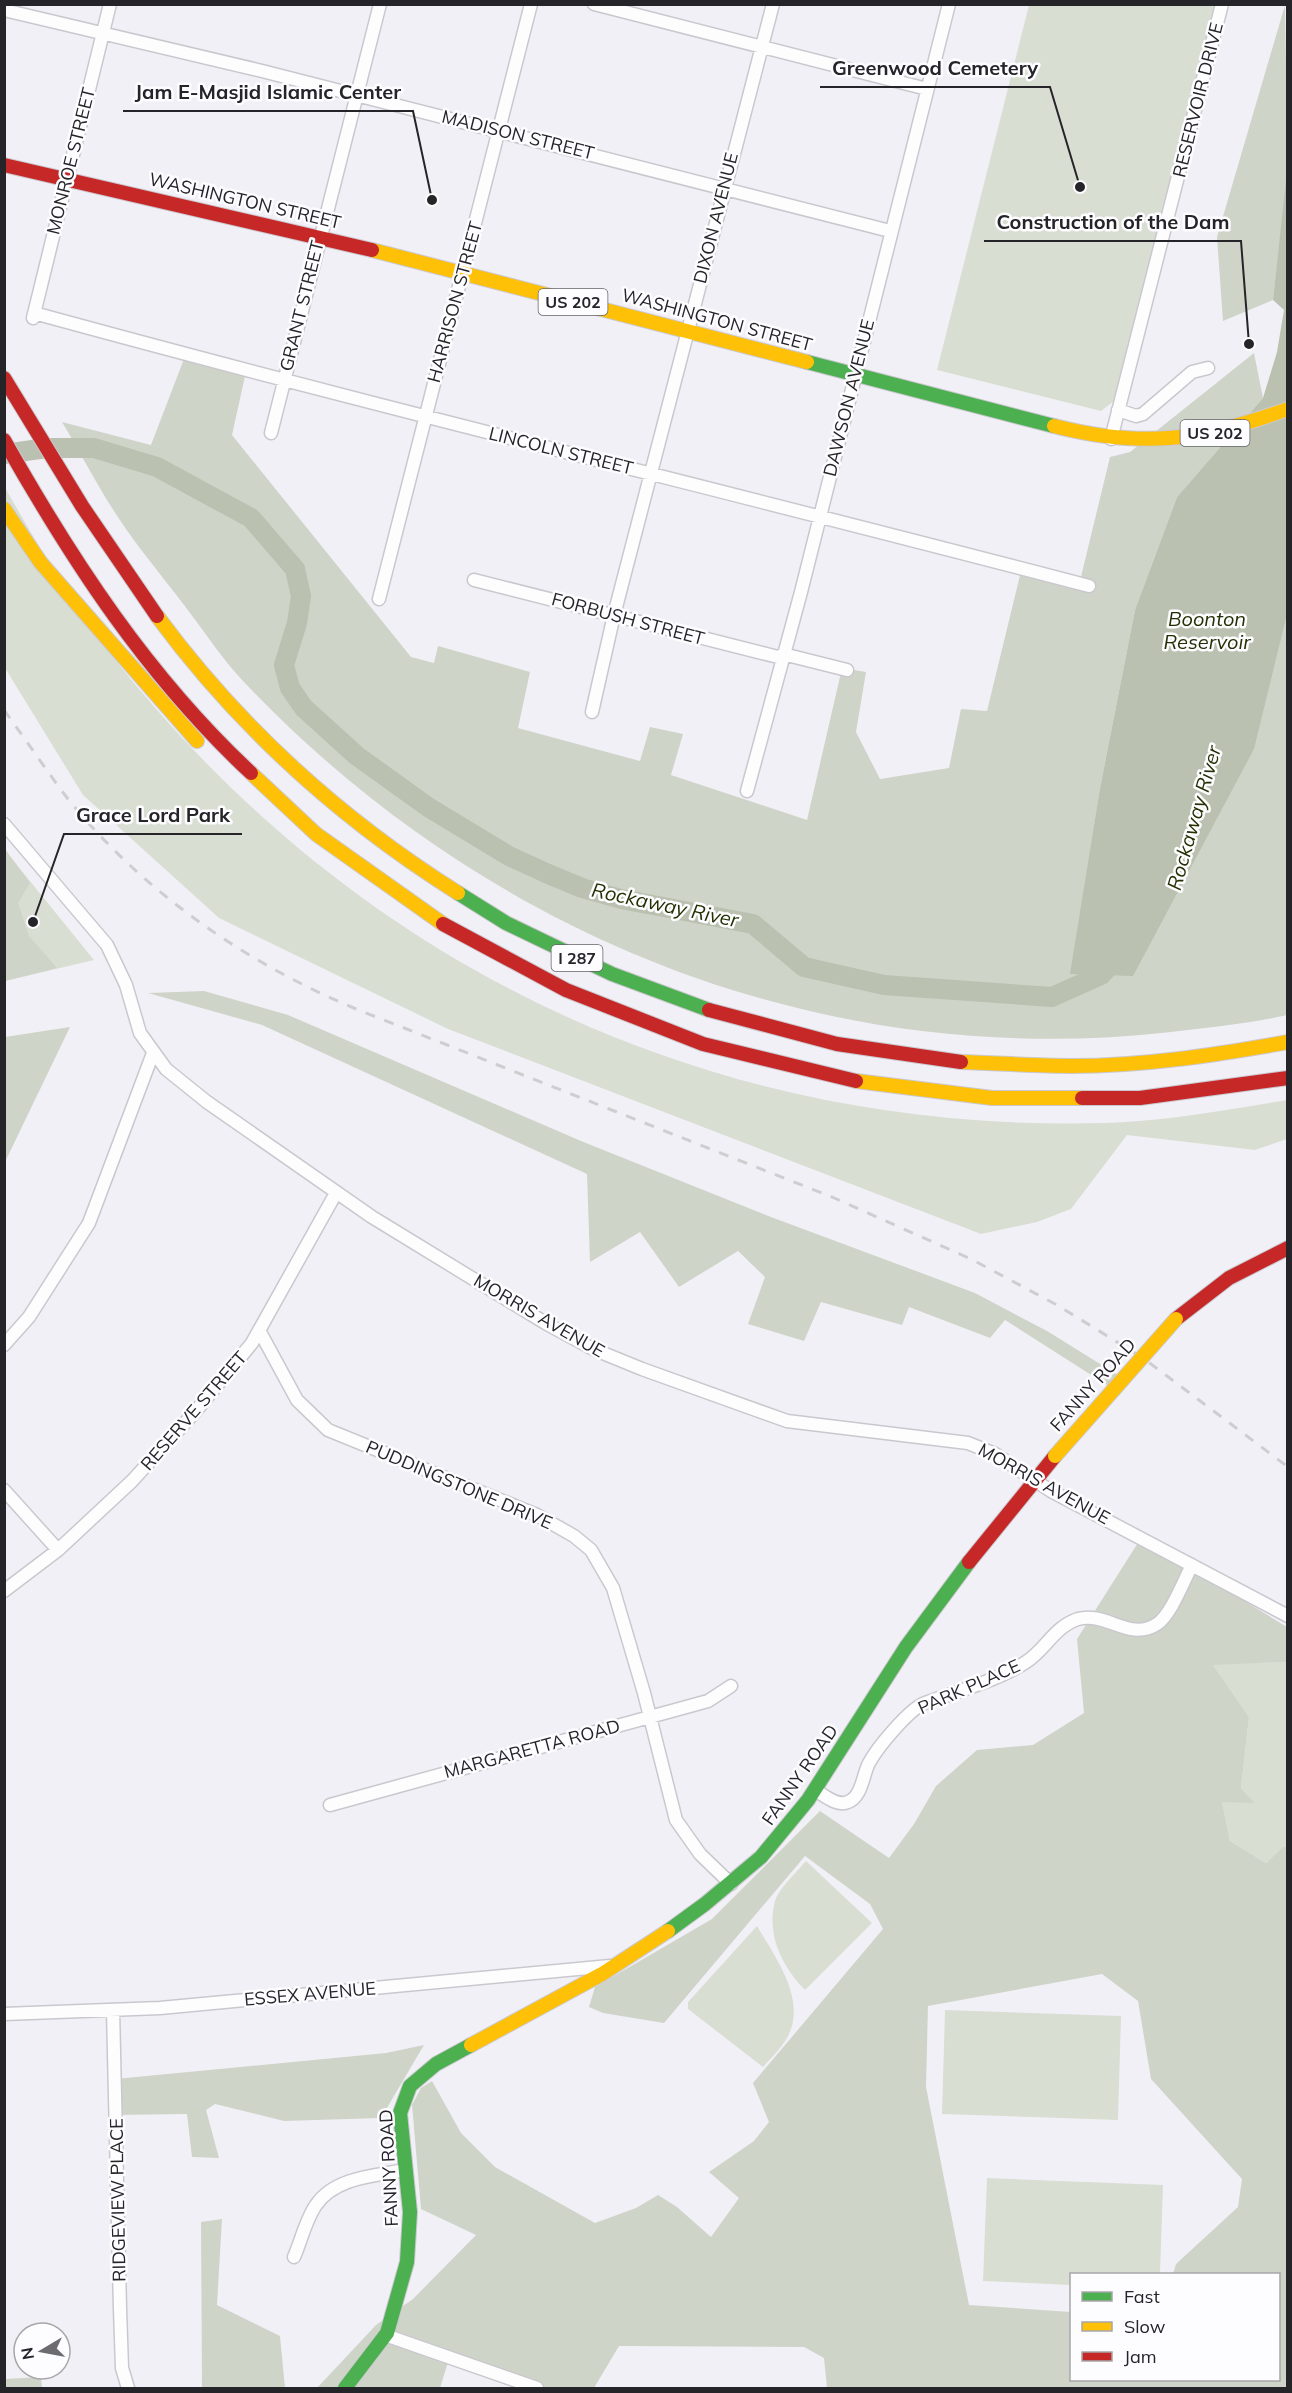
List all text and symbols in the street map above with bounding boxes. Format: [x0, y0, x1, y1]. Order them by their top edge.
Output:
street label: RESERVOIR DRIVE [1167, 20, 1228, 180]
callout: Greenwood Cemetery [820, 49, 1050, 87]
text: Greenwood Cemetery [832, 55, 1038, 80]
callout: Jam E-Masjid Islamic Center [123, 73, 413, 111]
text: Jam E-Masjid Islamic Center [135, 79, 401, 104]
street label: MONROE STREET [41, 85, 100, 237]
street label: MADISON STREET [440, 104, 597, 165]
street label: DIXON AVENUE [688, 150, 743, 286]
street label: WASHINGTON STREET [147, 167, 344, 234]
callout: Construction of the Dam [984, 203, 1241, 241]
text: Construction of the Dam [997, 209, 1229, 234]
street label: HARRISON STREET [422, 219, 487, 385]
street label: GRANT STREET [274, 238, 329, 374]
street label: WASHINGTON STREET [619, 283, 815, 356]
road number: US 202 [538, 289, 608, 315]
street label: DAWSON AVENUE [818, 317, 879, 479]
road number: US 202 [1180, 420, 1250, 446]
street label: LINCOLN STREET [487, 421, 636, 480]
street label: FORBUSH STREET [549, 587, 707, 650]
water label: Boonton Reservoir [1163, 606, 1251, 654]
water label: Rockaway River [1161, 742, 1226, 893]
callout: Grace Lord Park [64, 796, 242, 834]
text: Grace Lord Park [76, 802, 231, 827]
water label: Rockaway River [590, 877, 741, 932]
road number: I 287 [552, 945, 602, 971]
street label: MORRIS AVENUE [470, 1269, 609, 1362]
street label: FANNY ROAD [1045, 1333, 1141, 1436]
street label: RESERVE STREET [135, 1346, 252, 1475]
street label: PUDDINGSTONE DRIVE [362, 1435, 556, 1534]
street label: MORRIS AVENUE [974, 1438, 1114, 1529]
street label: PARK PLACE [914, 1654, 1023, 1719]
street label: MARGARETTA ROAD [441, 1714, 622, 1783]
street label: FANNY ROAD [756, 1720, 843, 1829]
street label: ESSEX AVENUE [243, 1976, 377, 2011]
street label: FANNY ROAD [374, 2109, 403, 2227]
street label: RIDGEVIEW PLACE [105, 2118, 130, 2282]
legend [1070, 2273, 1280, 2381]
text: Fast [1124, 2285, 1160, 2308]
text: Slow [1124, 2315, 1166, 2338]
north arrow [12, 2321, 72, 2381]
text: Jam [1124, 2345, 1157, 2368]
text: N [16, 2346, 38, 2361]

